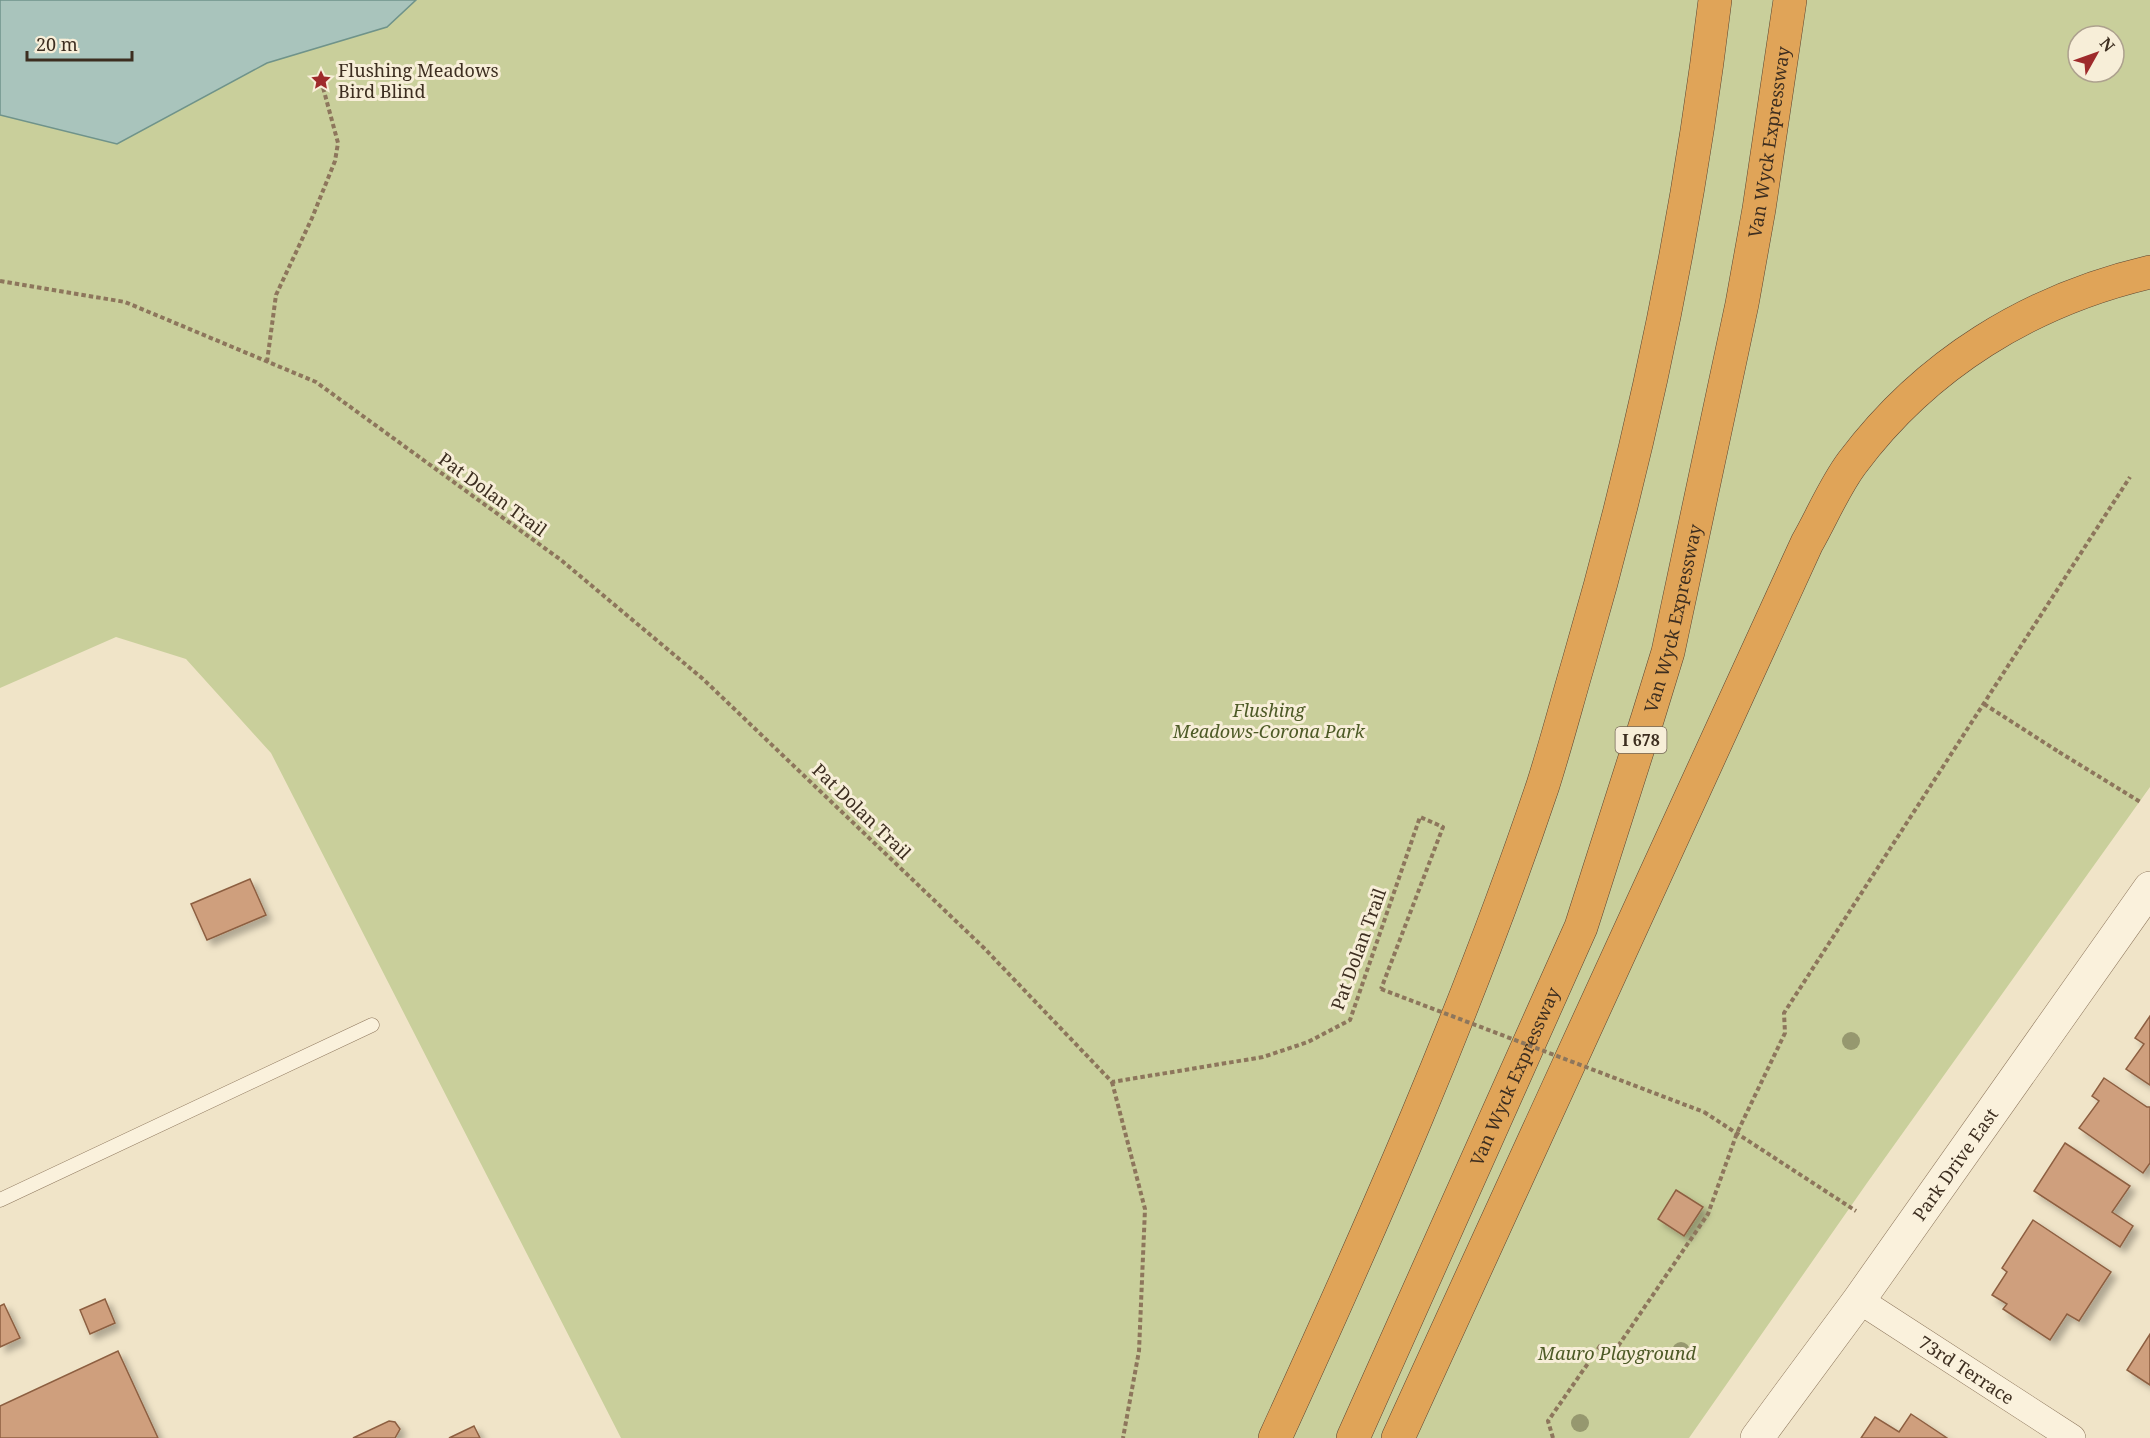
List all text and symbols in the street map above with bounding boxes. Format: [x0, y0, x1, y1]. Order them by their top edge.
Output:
scale bar [27, 24, 132, 62]
north arrow [2066, 24, 2126, 84]
text: 20 m [36, 32, 78, 56]
text: N [2095, 32, 2120, 57]
street label: Van Wyck Expressway [1742, 44, 1795, 240]
place label: Flushing Meadows Bird Blind [338, 58, 499, 103]
place icon: Flushing Meadows Bird Blind [309, 68, 333, 92]
street label: Pat Dolan Trail [434, 447, 552, 542]
street label: Van Wyck Expressway [1638, 521, 1707, 715]
park label: Flushing Meadows-Corona Park [1172, 698, 1366, 743]
road number: I 678 [1616, 727, 1666, 753]
street label: Pat Dolan Trail [808, 758, 917, 864]
street label: Pat Dolan Trail [1325, 884, 1391, 1013]
street label: Van Wyck Expressway [1464, 983, 1565, 1169]
street label: Park Drive East [1907, 1103, 2003, 1225]
street label: 73rd Terrace [1914, 1330, 2019, 1409]
park label: Mauro Playground [1537, 1341, 1696, 1365]

